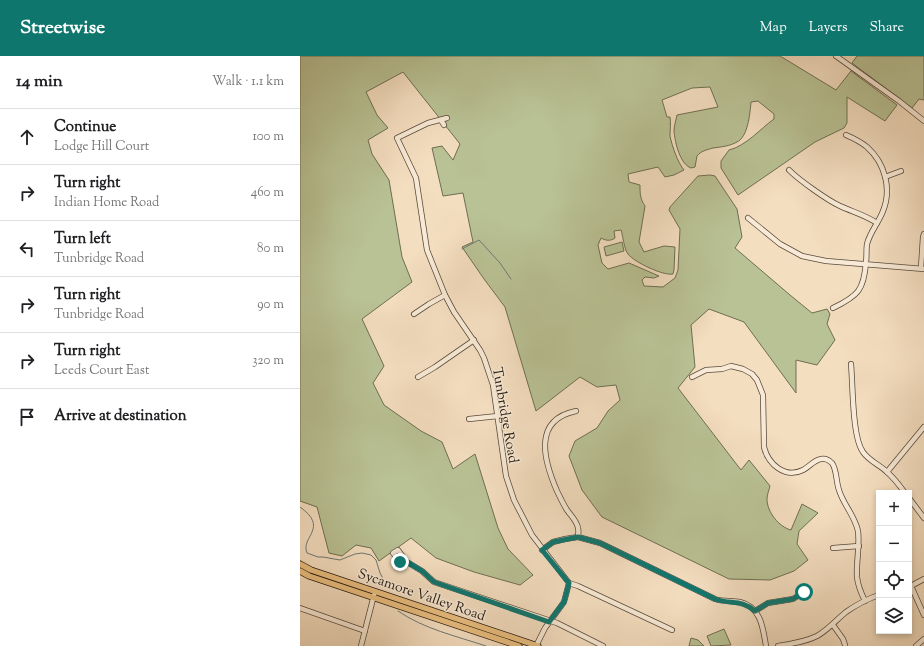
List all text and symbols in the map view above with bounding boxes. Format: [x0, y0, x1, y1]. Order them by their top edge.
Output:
text: Streetwise [20, 15, 105, 42]
text: Map [760, 18, 787, 38]
text: Layers [809, 18, 847, 38]
text: Share [869, 18, 904, 38]
text: 14 min [16, 70, 63, 94]
text: Walk · 1.1 km [212, 73, 284, 91]
text: Continue [54, 117, 116, 138]
icon: ahead [16, 126, 38, 148]
text: 100 m [252, 128, 284, 146]
text: Lodge Hill Court [54, 138, 149, 156]
text: Turn right [54, 173, 120, 194]
icon: right [16, 182, 38, 204]
text: 460 m [251, 184, 284, 202]
text: Indian Home Road [54, 194, 159, 212]
text: Turn left [54, 229, 111, 250]
icon: left [16, 238, 38, 260]
text: 80 m [257, 240, 284, 258]
text: Tunbridge Road [54, 250, 144, 268]
text: Turn right [54, 285, 120, 306]
icon: right [16, 294, 38, 316]
text: 90 m [257, 296, 284, 314]
text: Tunbridge Road [54, 306, 144, 324]
text: Turn right [54, 341, 120, 362]
icon: right [16, 350, 38, 372]
text: 320 m [252, 352, 284, 370]
text: Leeds Court East [54, 362, 149, 380]
street label: Tunbridge Road [486, 366, 522, 465]
icon: arrive [16, 406, 38, 428]
text: Arrive at destination [54, 406, 187, 427]
map controls [876, 490, 912, 634]
button: + [876, 490, 912, 526]
button: − [876, 526, 912, 562]
route end [391, 553, 409, 571]
button: locate [876, 562, 912, 598]
street label: Sycamore Valley Road [355, 565, 488, 627]
route start [795, 583, 813, 601]
button: layers [876, 598, 912, 634]

